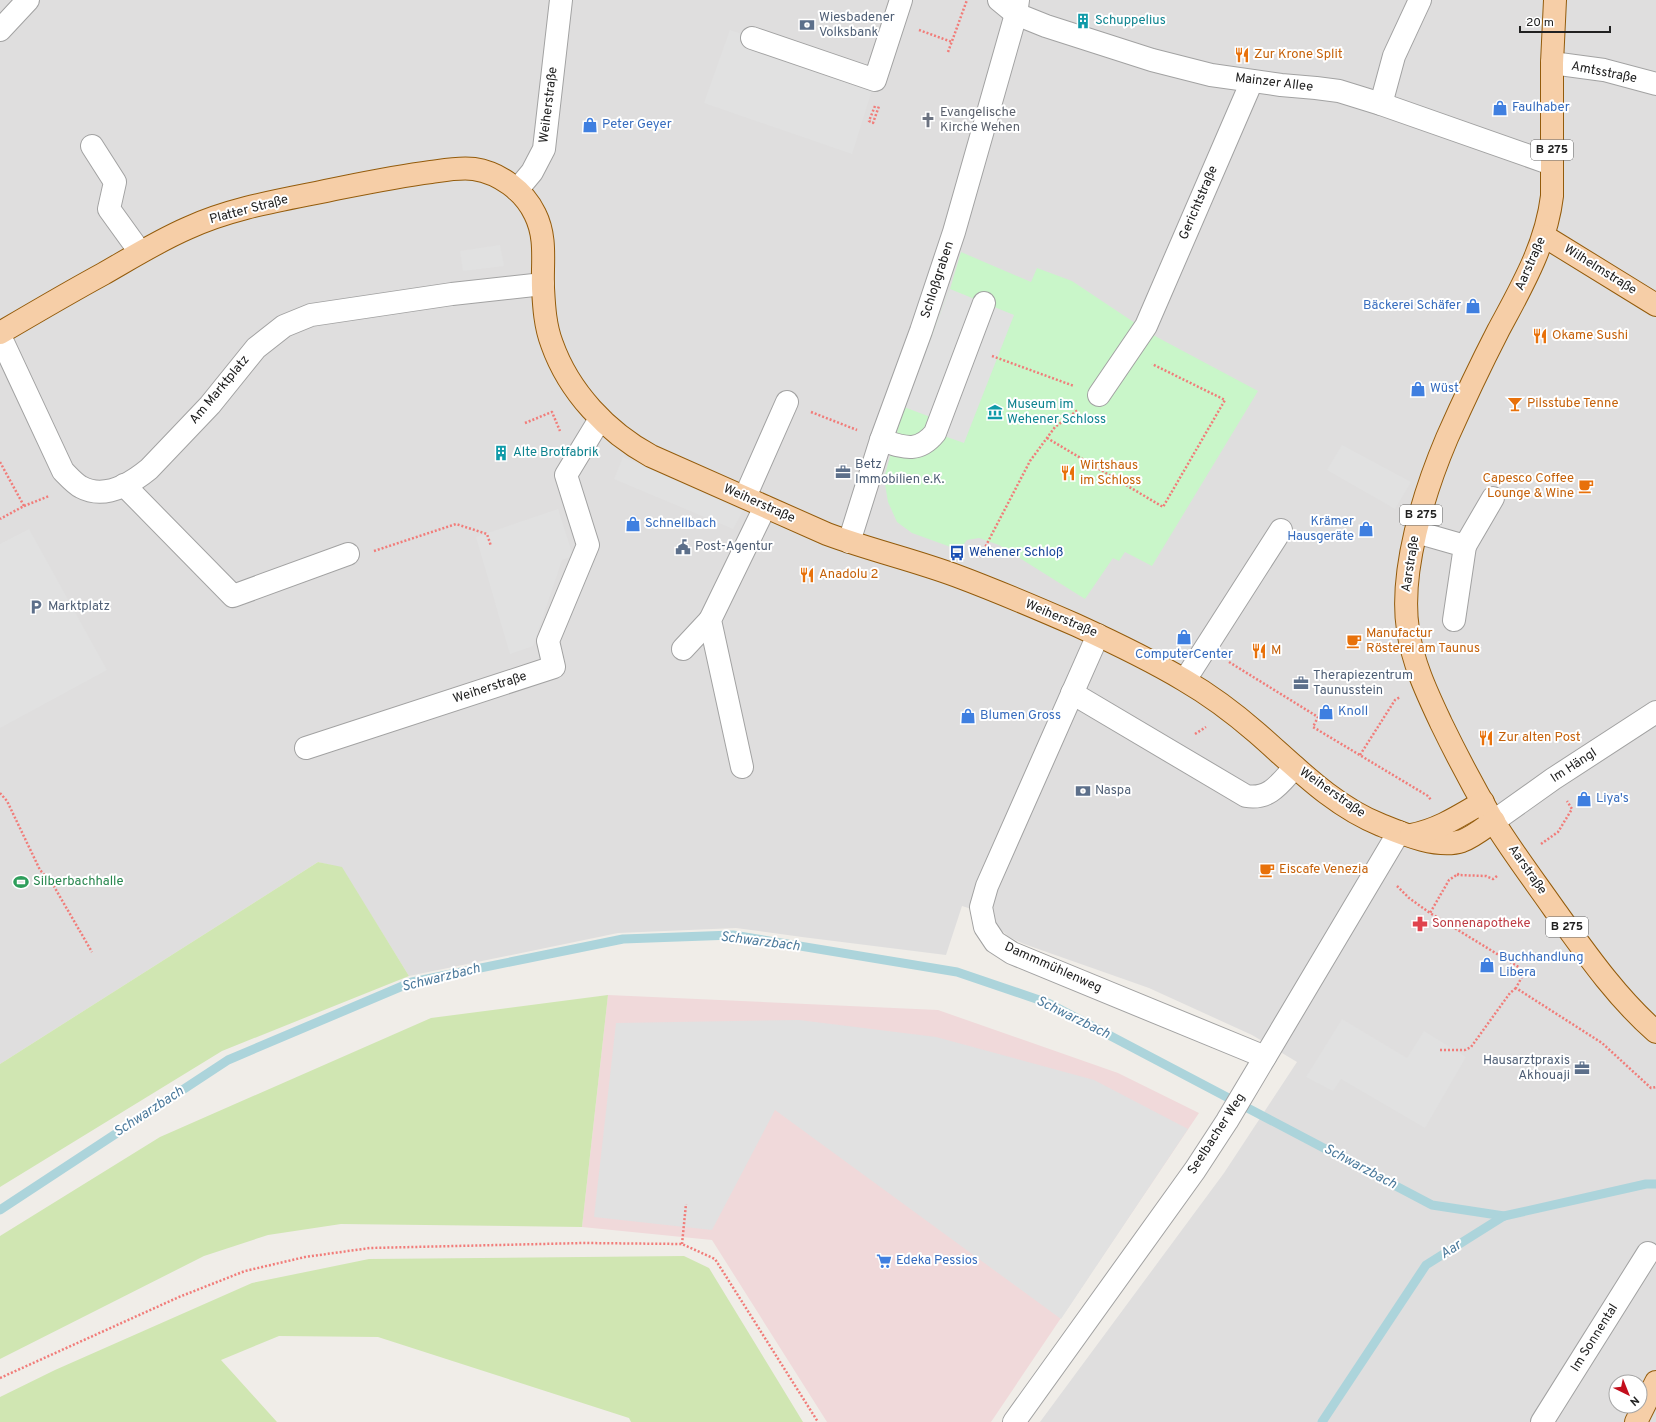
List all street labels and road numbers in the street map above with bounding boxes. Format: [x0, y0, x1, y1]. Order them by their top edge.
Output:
street label: Amtsstraße [1570, 59, 1638, 87]
street label: Weiherstraße [536, 66, 562, 144]
street label: Mainzer Allee [1234, 70, 1314, 96]
road number: B 275 [1531, 140, 1573, 160]
street label: Gerichtstraße [1176, 164, 1222, 242]
street label: Platter Straße [208, 192, 290, 228]
street label: Aarstraße [1512, 235, 1550, 293]
street label: Schloßgraben [918, 239, 958, 321]
street label: Wilhelmstraße [1561, 241, 1639, 299]
street label: Am Marktplatz [187, 352, 253, 428]
street label: Weiherstraße [721, 481, 797, 527]
road number: B 275 [1400, 505, 1442, 525]
street label: Aarstraße [1399, 535, 1423, 593]
street label: Weiherstraße [1023, 597, 1099, 641]
street label: Weiherstraße [451, 669, 529, 707]
street label: Im Hängl [1548, 745, 1600, 787]
street label: Weiherstraße [1296, 764, 1368, 822]
street label: Aarstraße [1504, 842, 1550, 898]
road number: B 275 [1546, 917, 1588, 937]
street label: Dammmühlenweg [1002, 939, 1104, 997]
street label: Seelbacher Weg [1185, 1090, 1249, 1178]
street label: Im Sonnental [1568, 1301, 1622, 1375]

